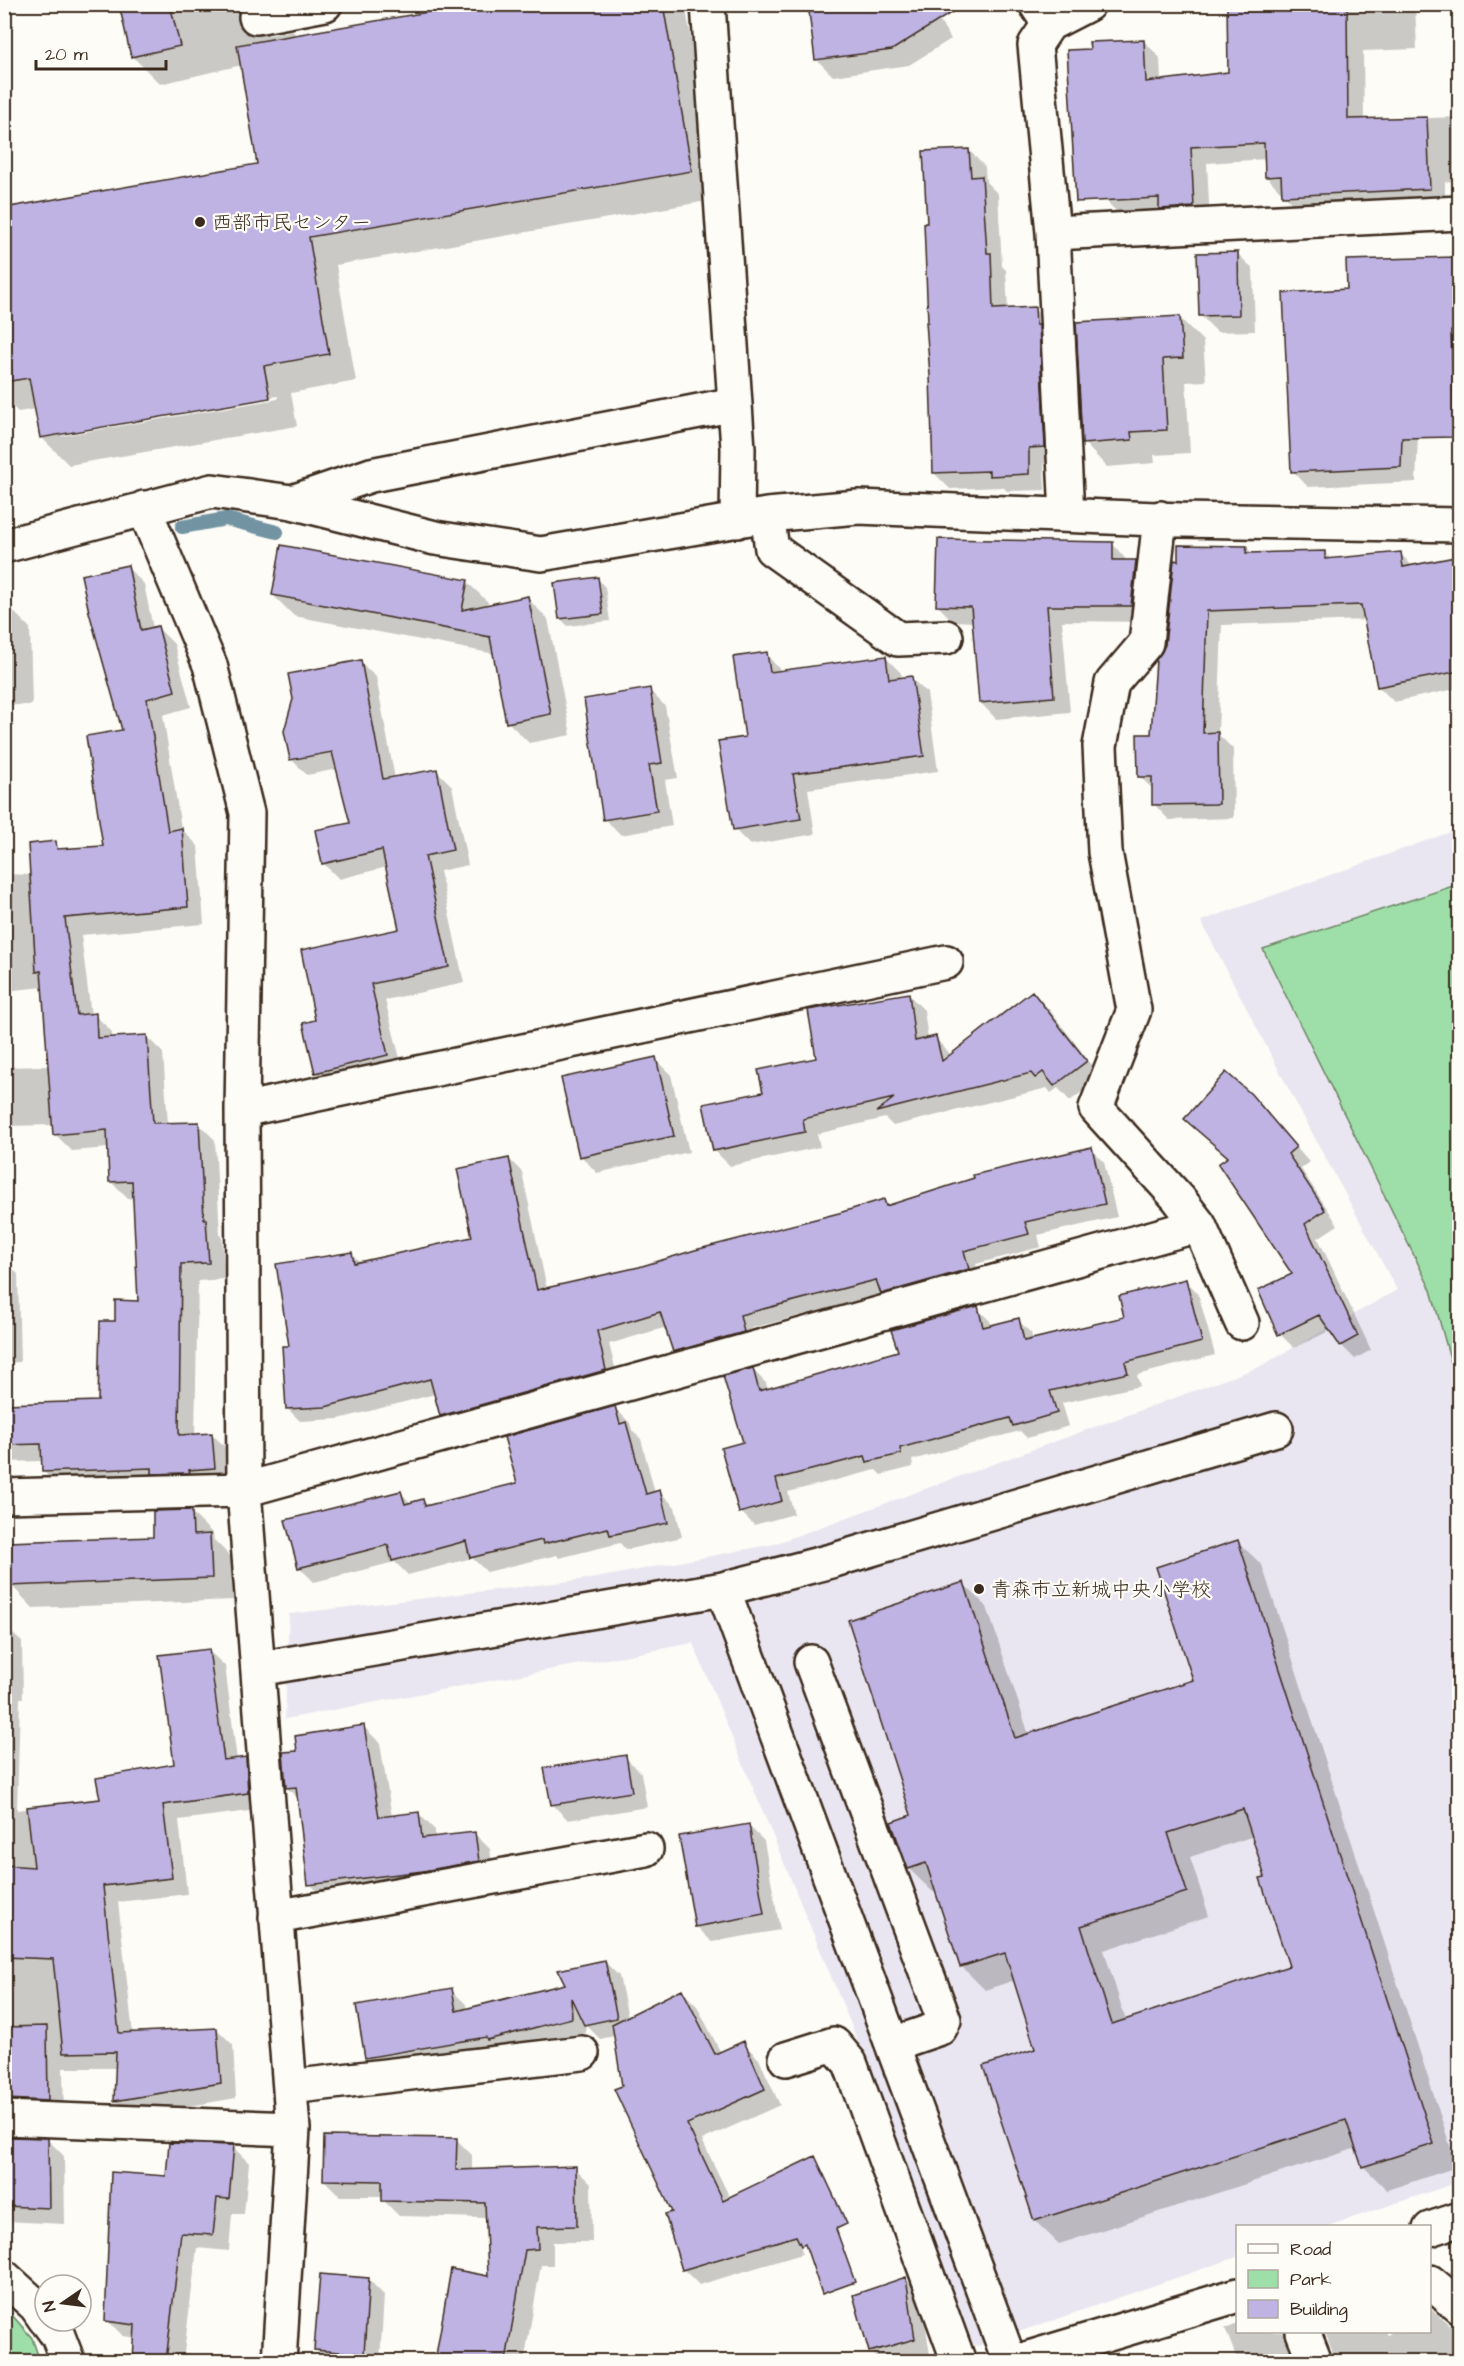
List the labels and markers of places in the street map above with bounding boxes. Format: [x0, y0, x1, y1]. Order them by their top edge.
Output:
place label: 西部市民センター [212, 209, 371, 237]
marker: 西部市民センター [193, 215, 207, 229]
place label: 青森市立新城中央小学校 [991, 1576, 1211, 1604]
marker: 青森市立新城中央小学校 [972, 1582, 986, 1596]

